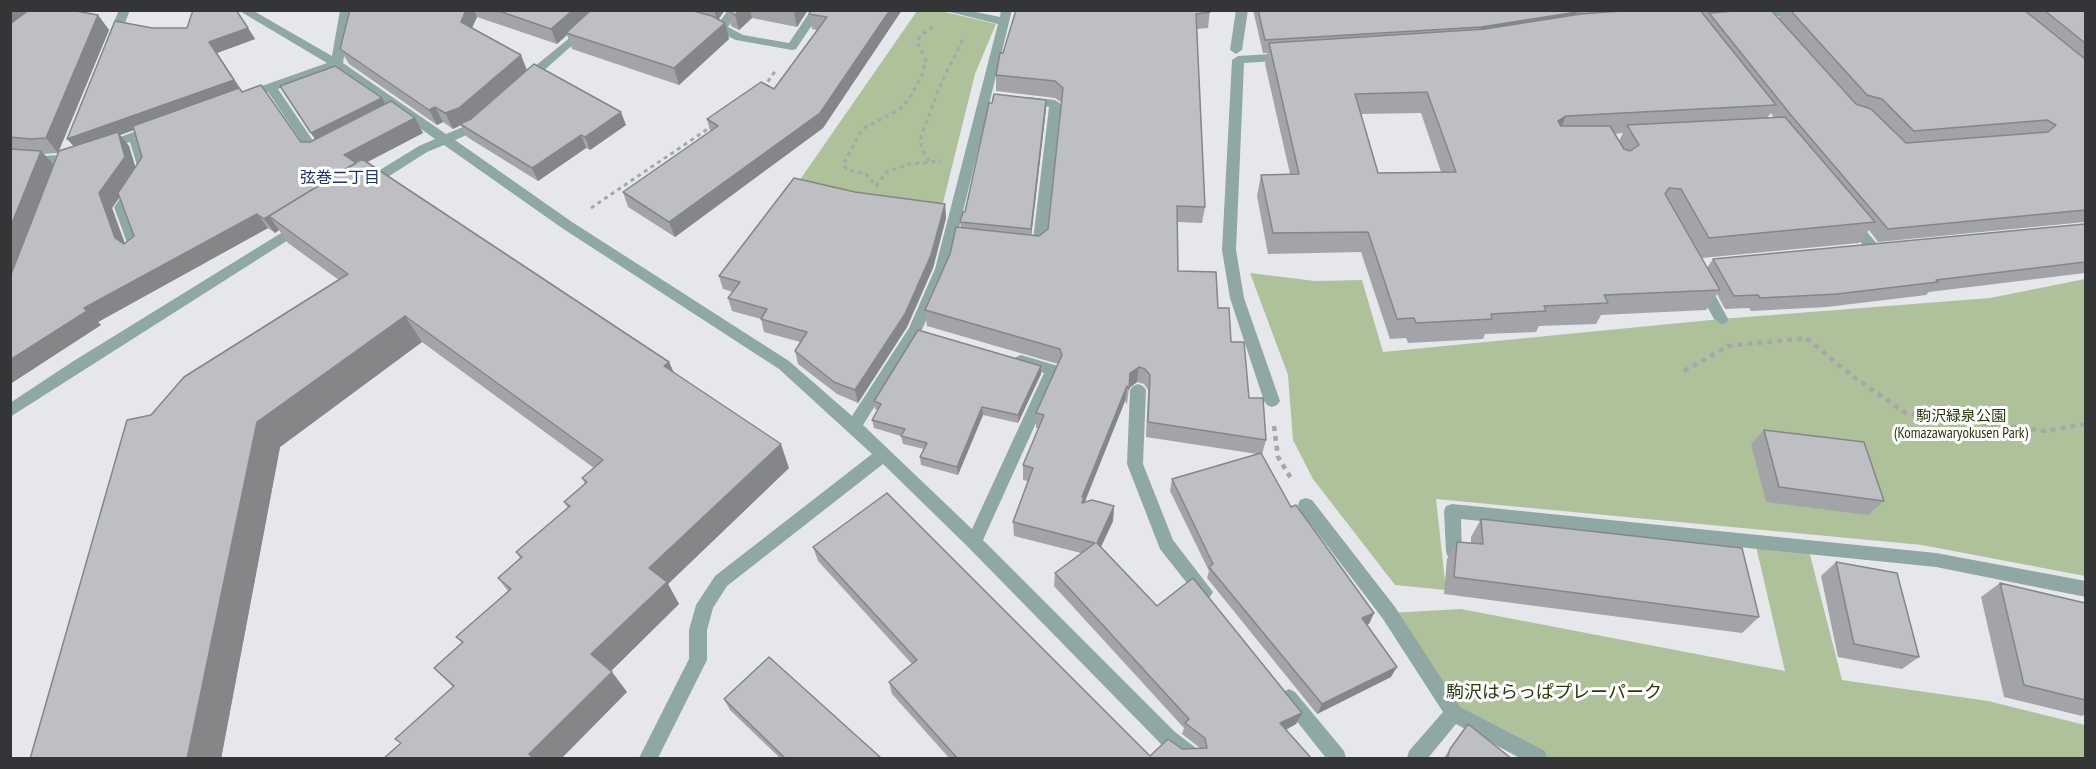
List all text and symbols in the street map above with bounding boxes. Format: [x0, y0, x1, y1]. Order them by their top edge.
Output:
district label: 弦巻二丁目 [300, 168, 380, 188]
park label: 駒沢緑泉公園 (Komazawaryokusen Park) [1894, 408, 2028, 443]
park label: 駒沢はらっぱプレーパーク [1446, 682, 1662, 704]

